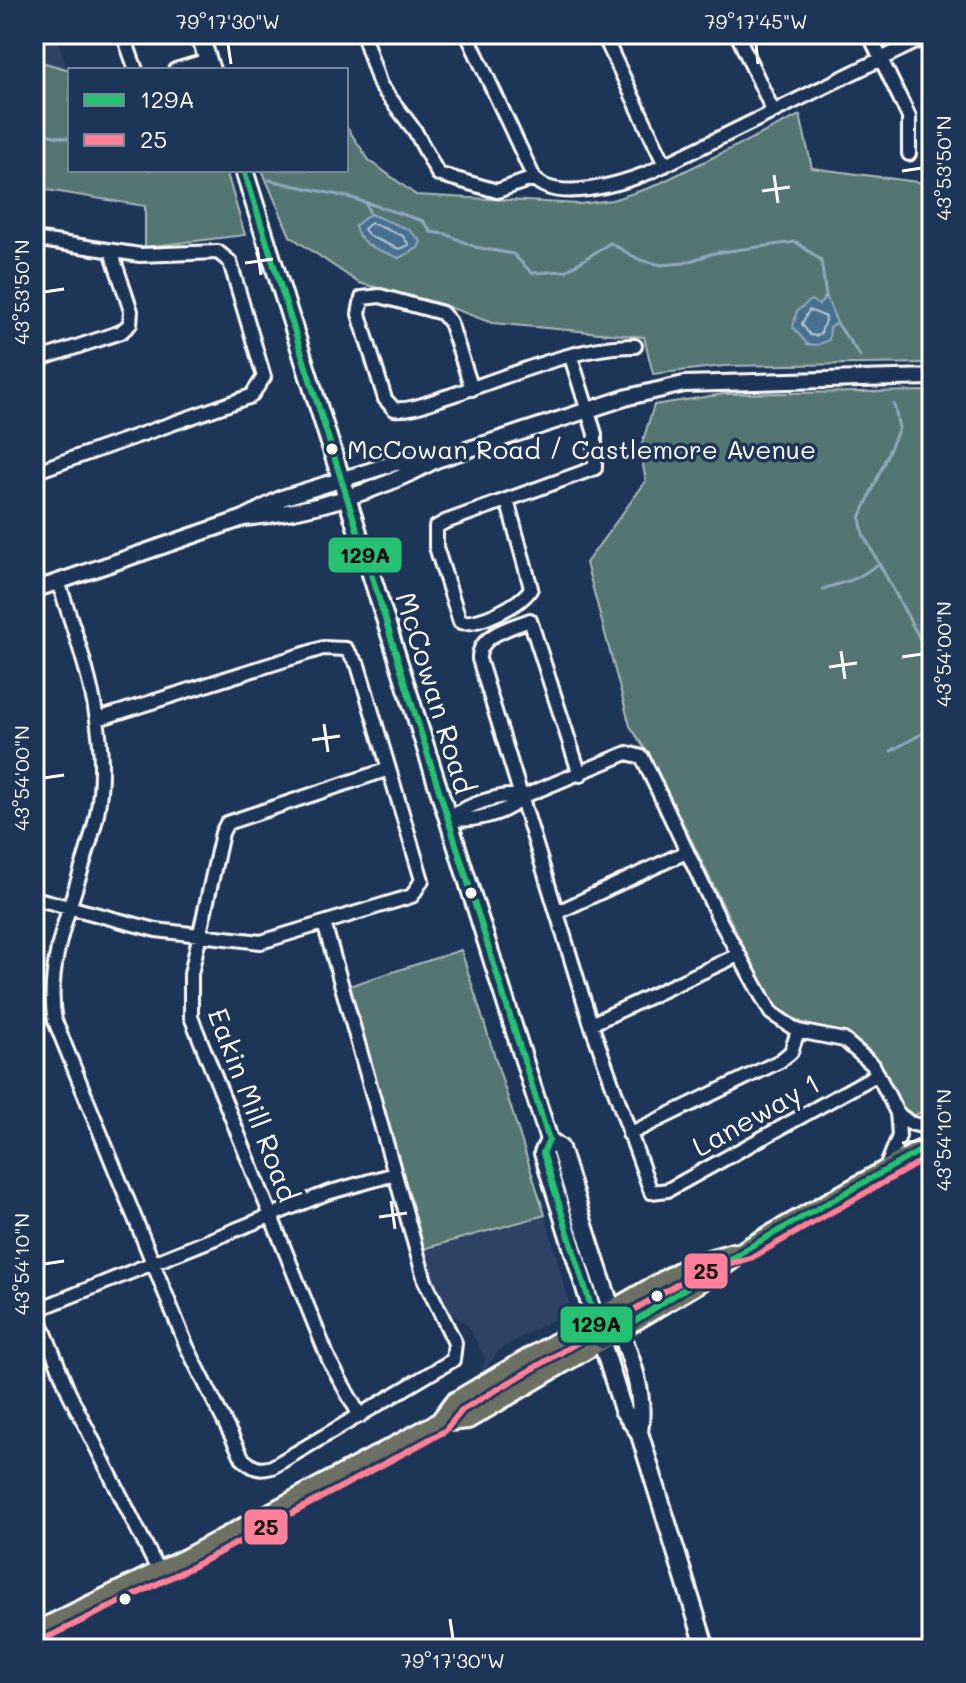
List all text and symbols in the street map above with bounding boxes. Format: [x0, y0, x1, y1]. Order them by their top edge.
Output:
text: 79°17'30"W [176, 8, 280, 34]
text: 79°17'45"W [704, 8, 808, 34]
legend [68, 68, 348, 172]
text: 129A [140, 83, 195, 114]
text: 43°53'50"N [930, 116, 956, 220]
text: 25 [140, 123, 167, 154]
text: 43°53'50"N [8, 240, 34, 344]
place label: McCowan Road / Castlemore Avenue [347, 432, 816, 466]
marker: McCowan Road / Castlemore Avenue [324, 441, 340, 457]
line badge: 129A [327, 536, 403, 574]
text: 129A [340, 540, 390, 569]
street label: McCowan Road [388, 588, 484, 798]
text: 43°54'00"N [930, 601, 956, 707]
text: 43°54'00"N [8, 725, 34, 831]
unlabelled marker [463, 885, 479, 901]
street label: Eakin Mill Road [200, 1002, 307, 1207]
street label: Laneway 1 [685, 1064, 826, 1164]
text: 43°54'10"N [930, 1089, 956, 1191]
text: 43°54'10"N [8, 1213, 34, 1315]
line badge: 25 [683, 1252, 729, 1290]
text: 25 [693, 1256, 719, 1285]
unlabelled marker [649, 1288, 665, 1304]
line badge: 129A [559, 1305, 634, 1344]
text: 129A [571, 1309, 621, 1338]
line badge: 25 [243, 1508, 289, 1546]
text: 25 [253, 1512, 279, 1541]
unlabelled marker [117, 1591, 133, 1607]
text: 79°17'30"W [401, 1647, 505, 1673]

